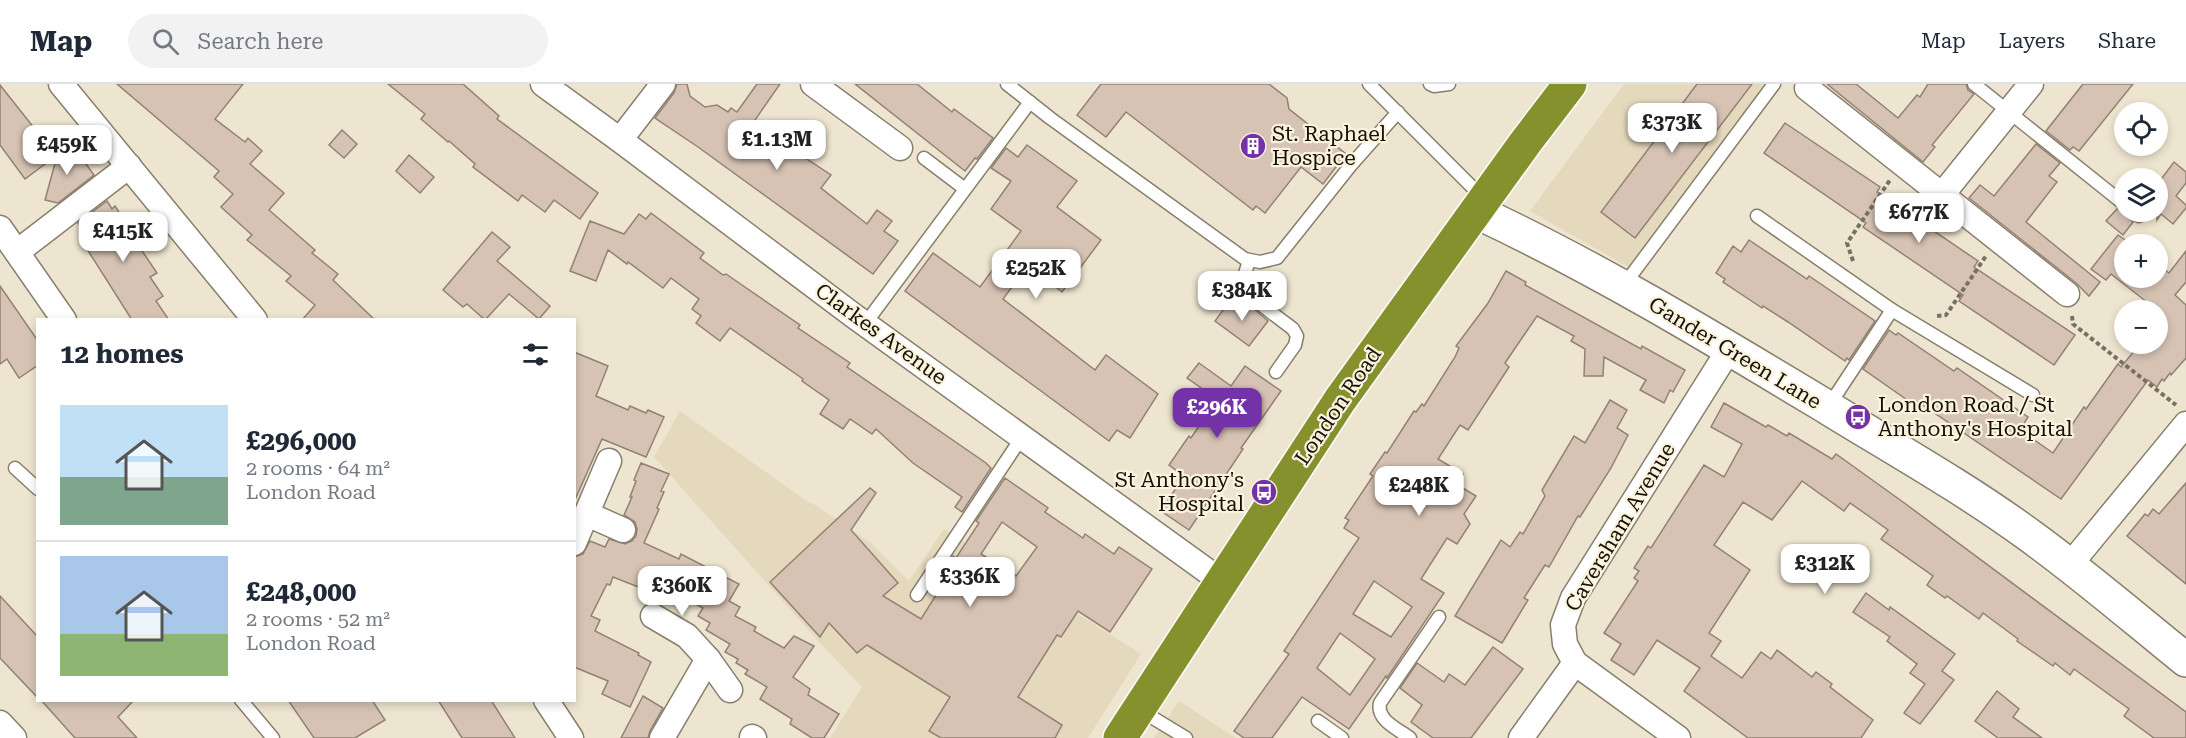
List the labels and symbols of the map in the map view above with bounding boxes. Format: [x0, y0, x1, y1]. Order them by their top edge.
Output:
pin: £373K [1630, 103, 1714, 154]
pin: £1.13M [728, 120, 826, 171]
place label: St. Raphael Hospice [1272, 122, 1386, 170]
pin: £459K [25, 125, 109, 176]
building icon: St. Raphael Hospice [1238, 131, 1268, 161]
pin: £677K [1877, 193, 1961, 244]
pin: £415K [81, 212, 165, 263]
pin: £252K [994, 249, 1078, 300]
pin: £384K [1200, 271, 1284, 322]
street label: Clarkes Avenue [811, 278, 951, 390]
street label: Gander Green Lane [1644, 292, 1826, 414]
street label: London Road [1290, 342, 1386, 469]
pin: £296K [1175, 388, 1259, 439]
place label: London Road / St Anthony's Hospital [1878, 393, 2073, 441]
bus stop icon: London Road / St Anthony's Hospital [1843, 402, 1873, 432]
street label: Caversham Avenue [1560, 438, 1680, 616]
pin: £248K [1377, 466, 1461, 517]
place label: St Anthony's Hospital [1115, 468, 1244, 516]
bus stop icon: St Anthony's Hospital [1249, 477, 1279, 507]
pin: £312K [1783, 544, 1867, 595]
pin: £336K [928, 557, 1012, 608]
pin: £360K [640, 566, 724, 617]

